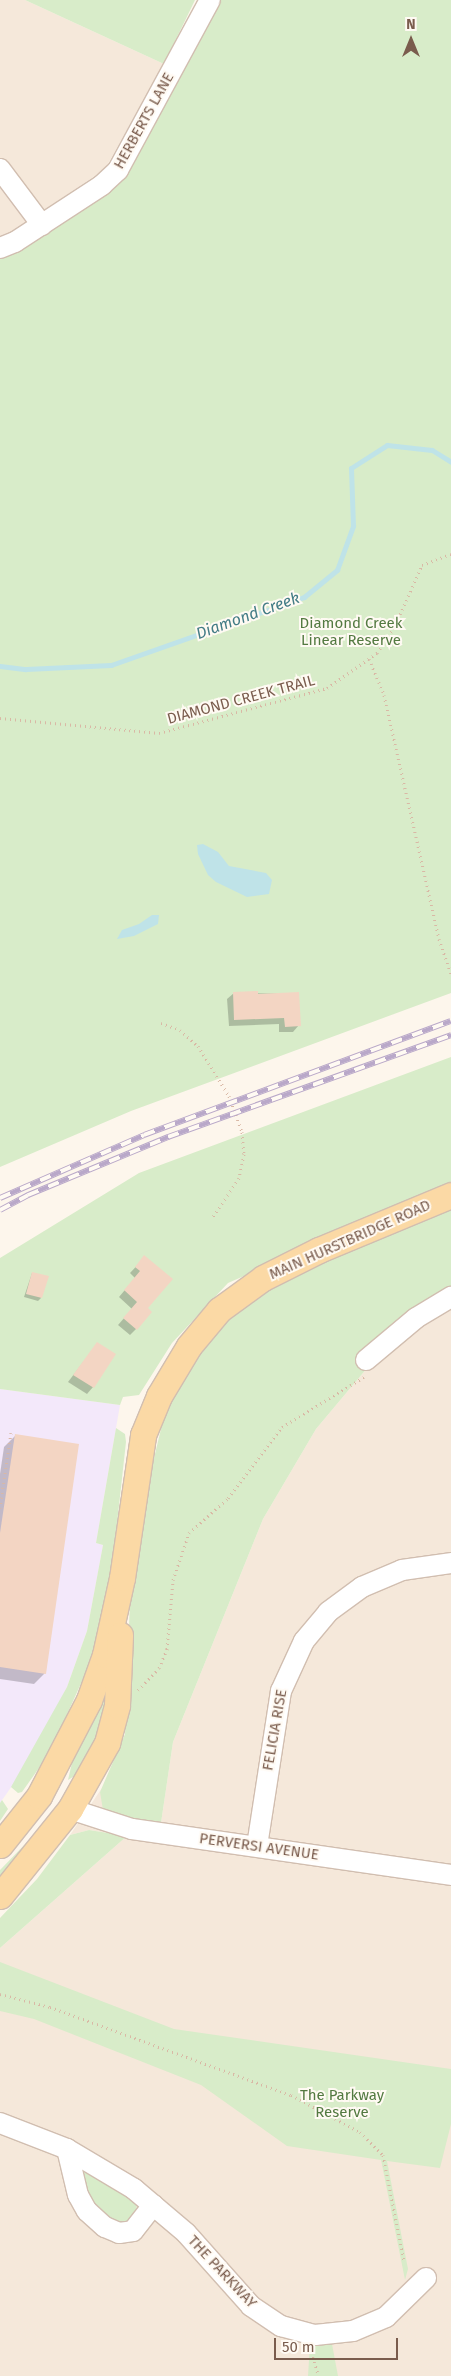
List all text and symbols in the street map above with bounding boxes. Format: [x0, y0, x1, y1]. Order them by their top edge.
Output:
north arrow [386, 15, 436, 65]
text: N [406, 16, 416, 33]
street label: HERBERTS LANE [110, 70, 178, 172]
water label: Diamond Creek [194, 588, 302, 644]
park label: Diamond Creek Linear Reserve [300, 614, 402, 649]
street label: DIAMOND CREEK TRAIL [165, 672, 317, 728]
street label: MAIN HURSTBRIDGE ROAD [267, 1196, 433, 1284]
street label: FELICIA RISE [259, 1688, 291, 1772]
street label: PERVERSI AVENUE [198, 1830, 320, 1864]
park label: The Parkway Reserve [300, 2086, 384, 2121]
street label: THE PARKWAY [184, 2232, 260, 2312]
scale bar [276, 2328, 400, 2360]
text: 50 m [282, 2338, 315, 2356]

